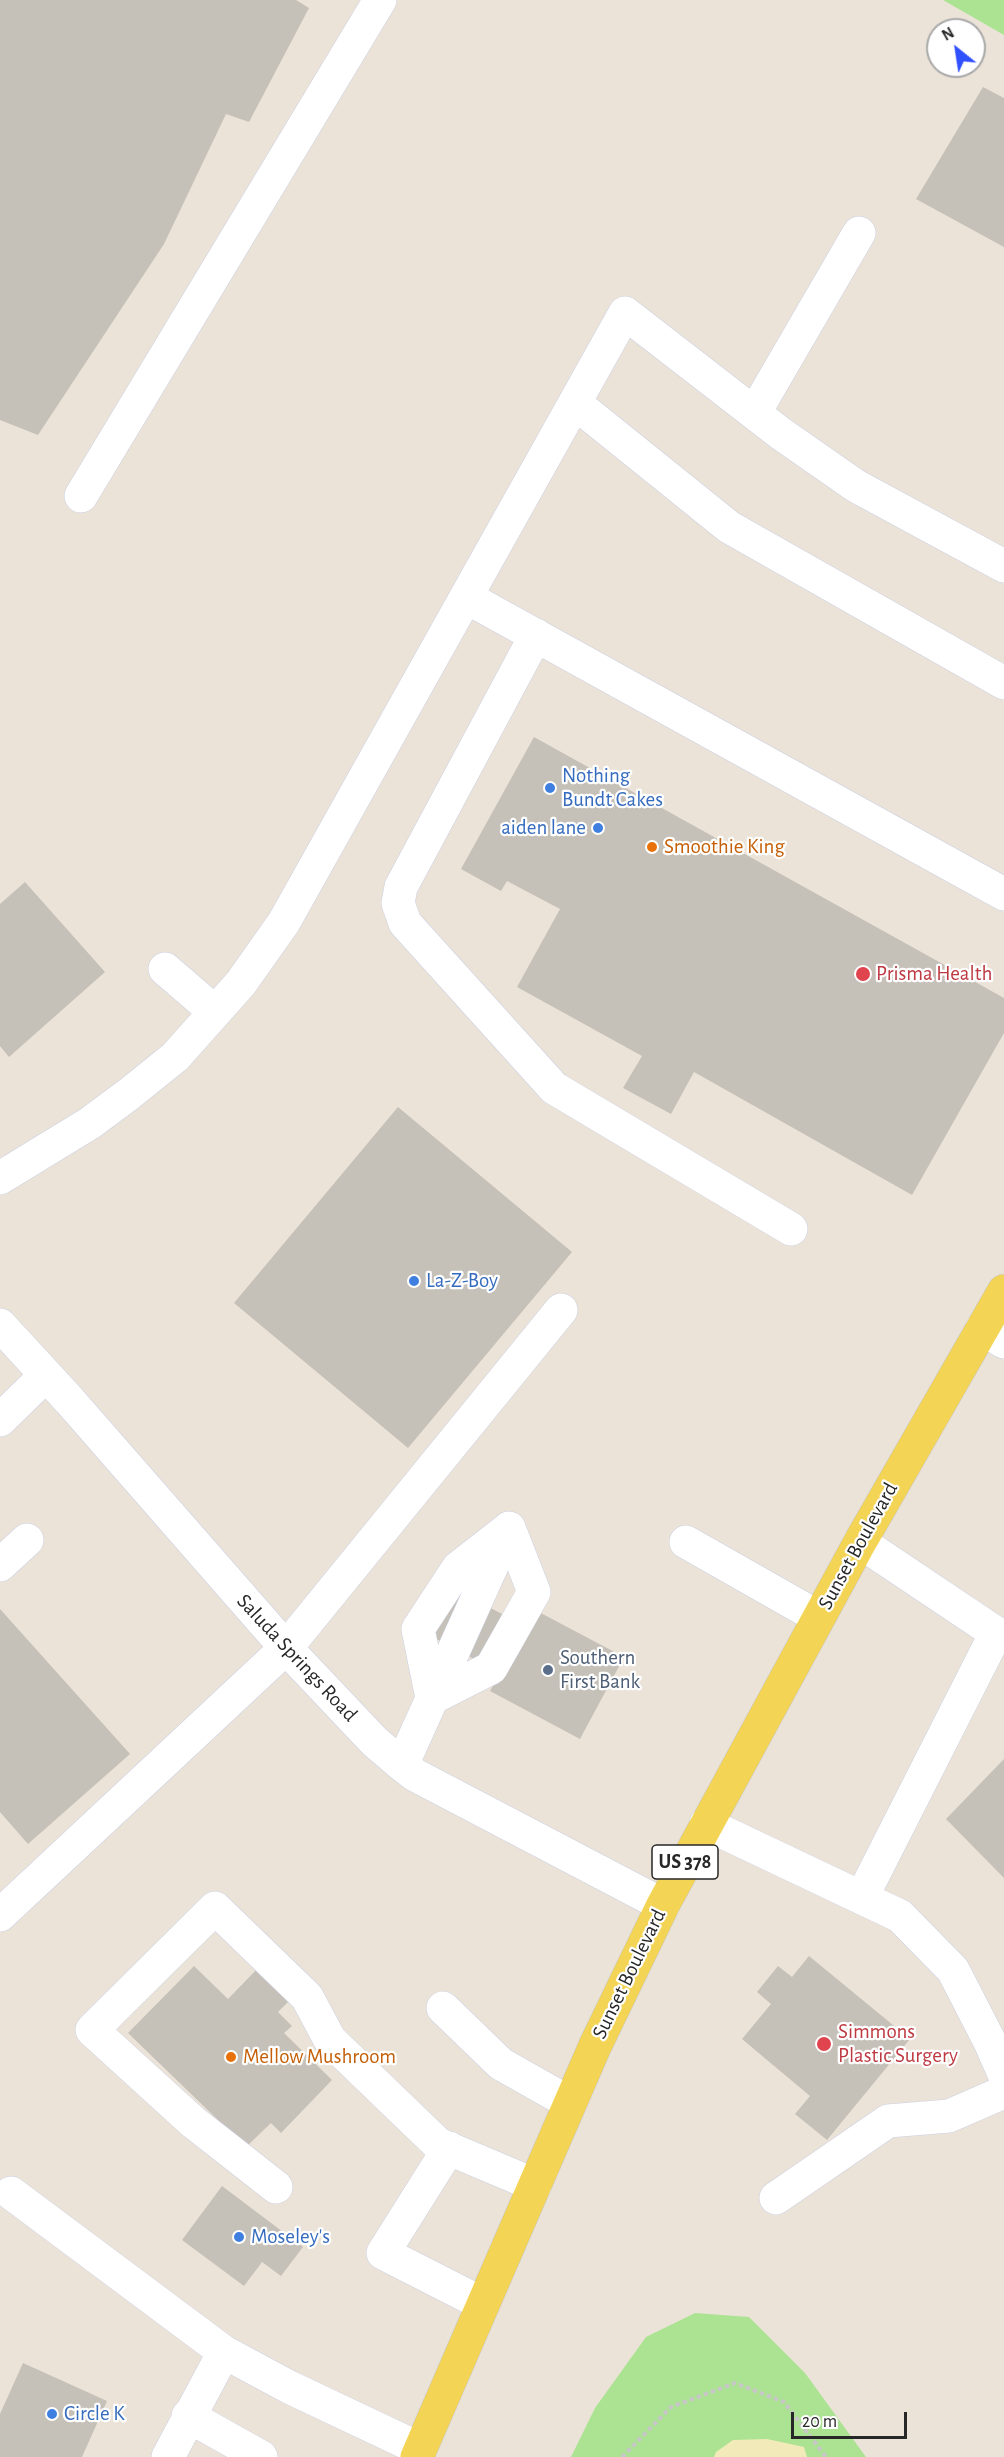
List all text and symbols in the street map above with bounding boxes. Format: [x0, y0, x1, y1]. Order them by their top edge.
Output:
north arrow [926, 18, 986, 78]
text: N [939, 24, 957, 44]
place label: Nothing Bundt Cakes [562, 763, 663, 813]
marker: Nothing Bundt Cakes [543, 781, 557, 795]
place label: aiden lane [501, 815, 586, 841]
marker: aiden lane [591, 821, 605, 835]
place label: Smoothie King [664, 834, 785, 860]
marker: Smoothie King [645, 840, 659, 854]
place label: Prisma Health [876, 961, 992, 987]
marker: Prisma Health [854, 965, 872, 983]
place label: La-Z-Boy [426, 1268, 498, 1294]
marker: La-Z-Boy [407, 1274, 421, 1288]
street label: Sunset Boulevard [813, 1478, 903, 1614]
street label: Saluda Springs Road [231, 1589, 363, 1727]
place label: Southern First Bank [560, 1645, 640, 1695]
marker: Southern First Bank [541, 1663, 555, 1677]
road number: US 378 [652, 1845, 718, 1879]
street label: Sunset Boulevard [587, 1905, 671, 2043]
place label: Simmons Plastic Surgery [838, 2019, 958, 2069]
marker: Simmons Plastic Surgery [815, 2035, 833, 2053]
place label: Mellow Mushroom [243, 2044, 396, 2070]
marker: Mellow Mushroom [224, 2050, 238, 2064]
place label: Moseley's [251, 2224, 330, 2250]
marker: Moseley's [232, 2230, 246, 2244]
scale bar [794, 2400, 910, 2438]
place label: Circle K [64, 2401, 125, 2427]
marker: Circle K [45, 2407, 59, 2421]
text: 20 m [802, 2413, 837, 2431]

